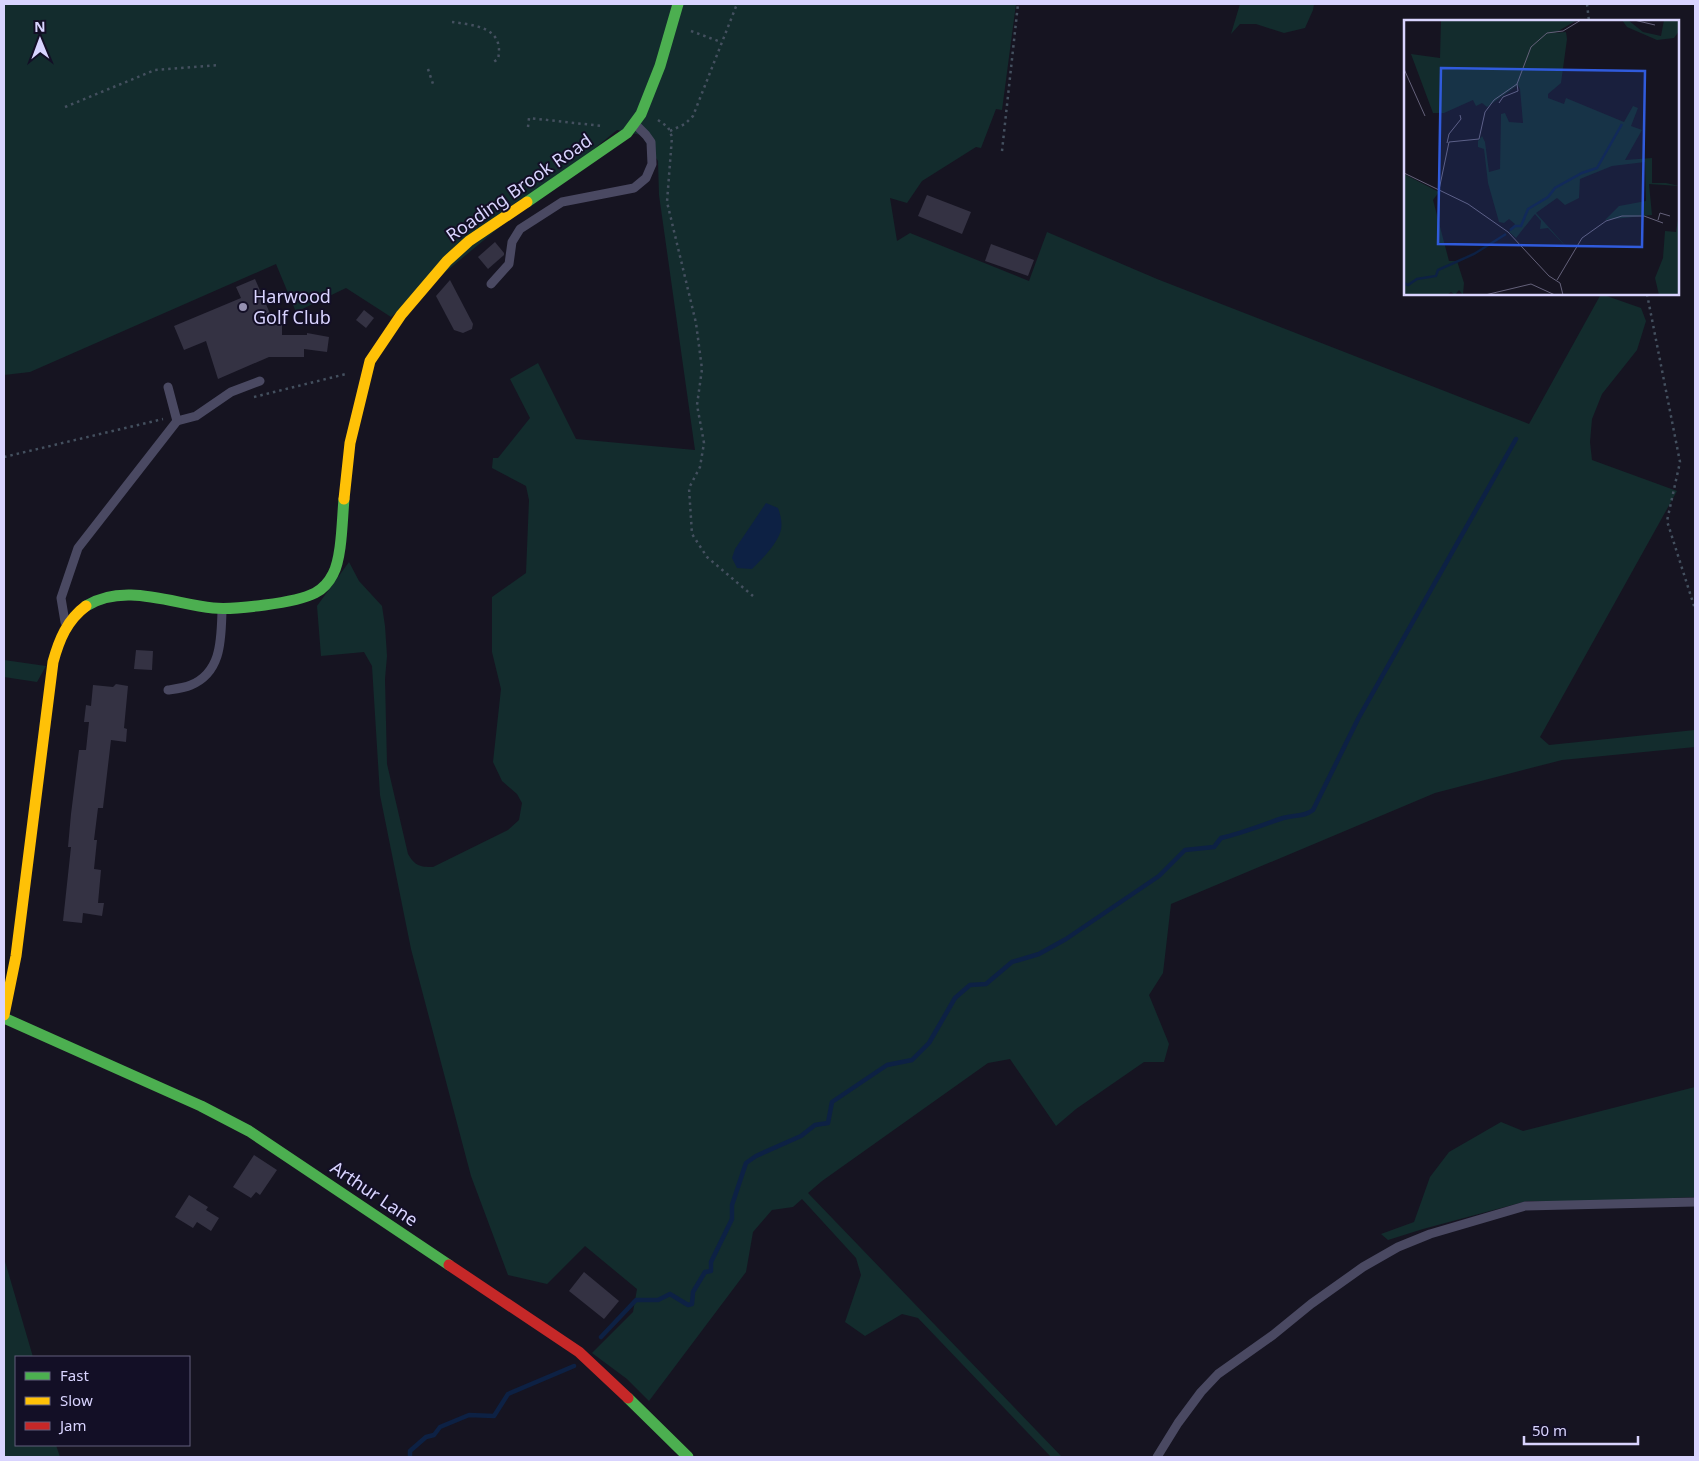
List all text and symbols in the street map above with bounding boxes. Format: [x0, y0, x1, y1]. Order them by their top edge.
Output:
north arrow [15, 15, 65, 65]
text: N [34, 17, 46, 36]
inset map [1404, 20, 1679, 295]
street label: Roading Brook Road [441, 128, 596, 247]
place label: Harwood Golf Club [253, 284, 331, 329]
marker: Harwood Golf Club [237, 301, 249, 313]
street label: Arthur Lane [326, 1155, 423, 1231]
legend [15, 1356, 190, 1446]
text: Fast [60, 1365, 89, 1385]
text: Slow [60, 1390, 93, 1410]
scale bar [1524, 1414, 1638, 1446]
text: Jam [58, 1415, 87, 1435]
text: 50 m [1532, 1420, 1567, 1440]

